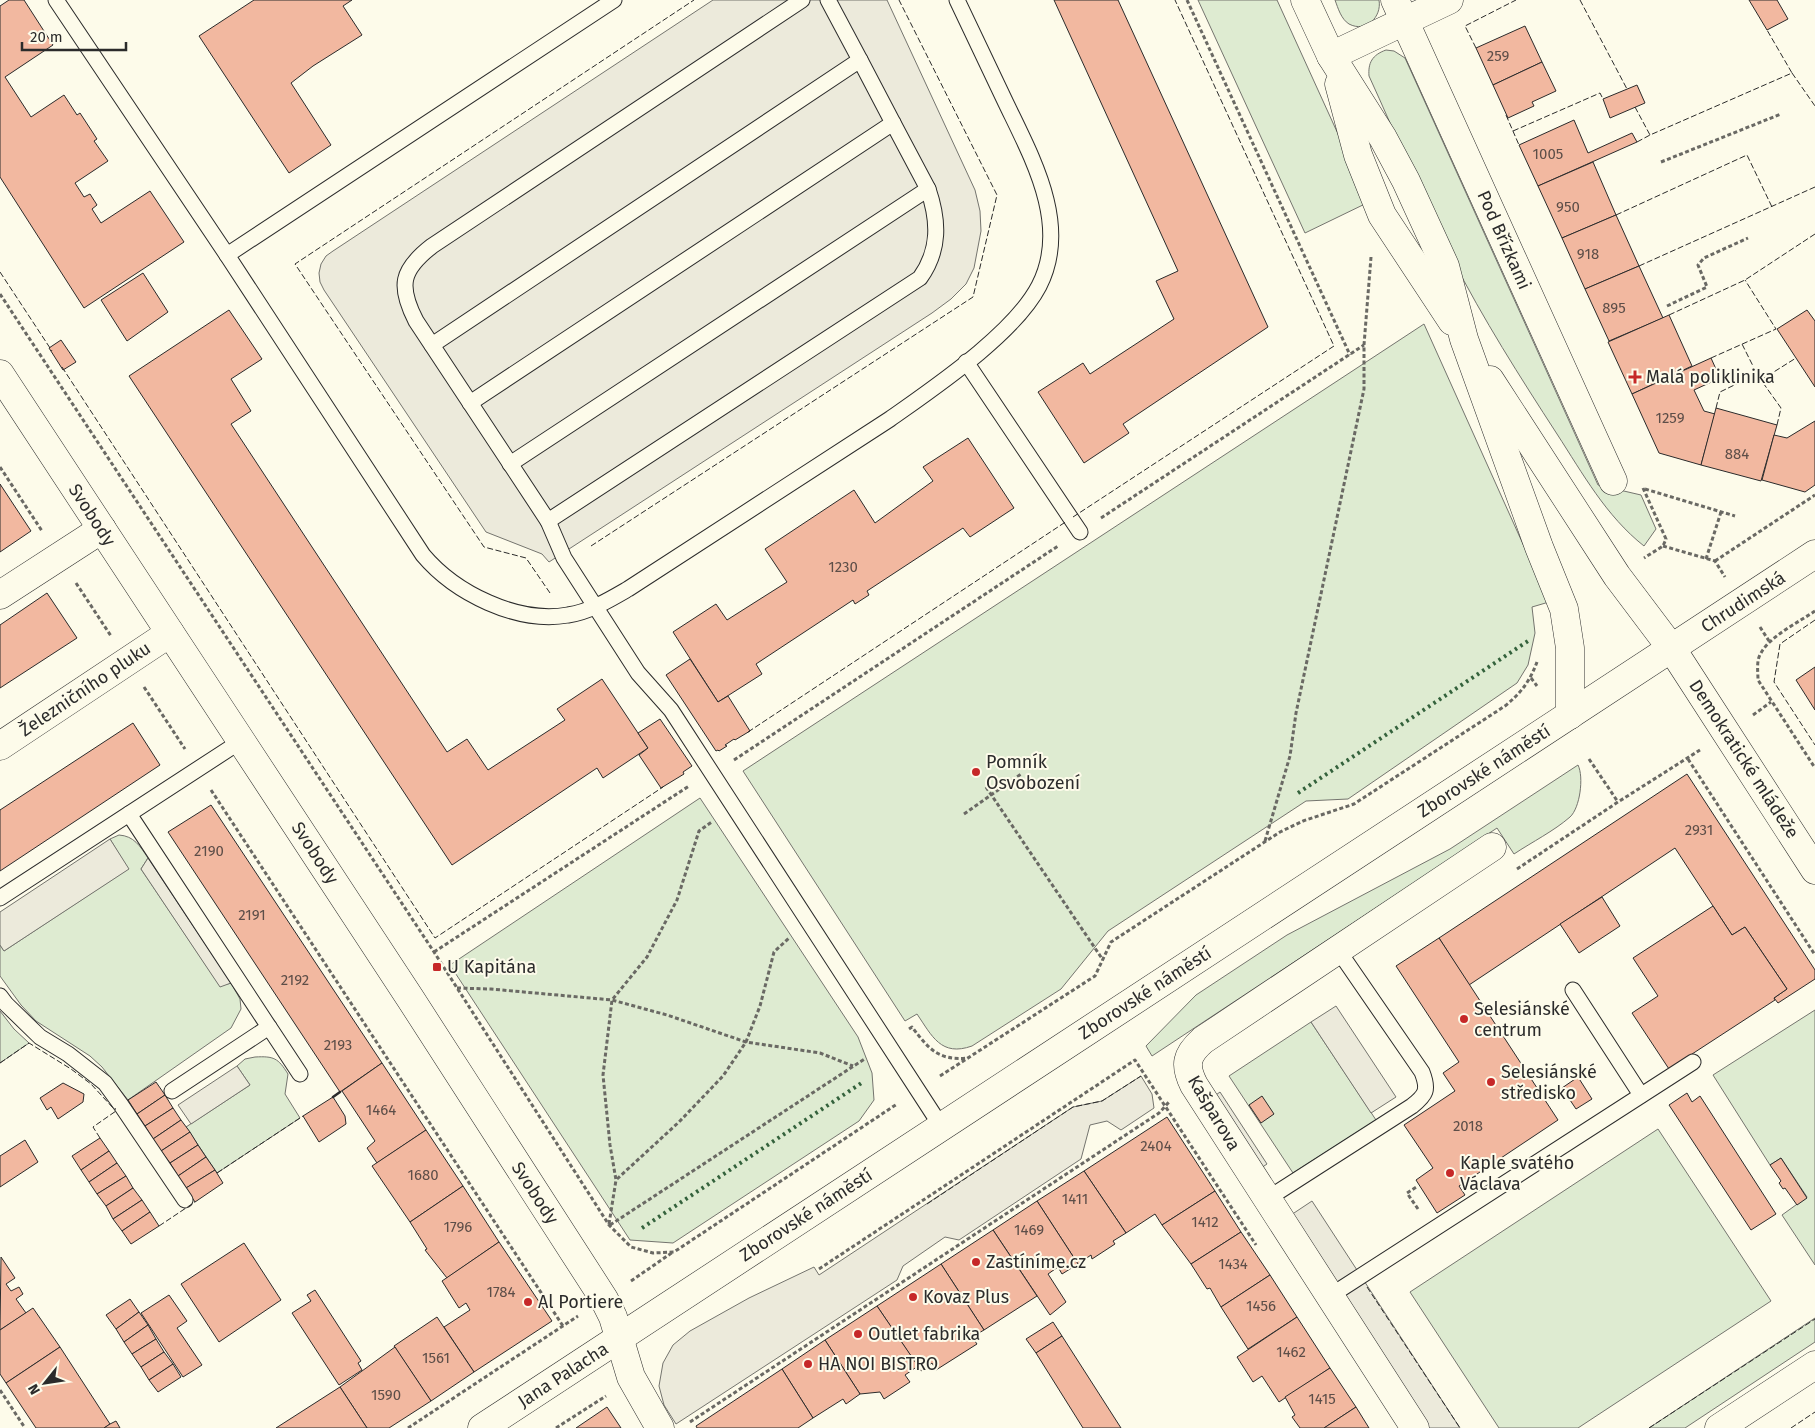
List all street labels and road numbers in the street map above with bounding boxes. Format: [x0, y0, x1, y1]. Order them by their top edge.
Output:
street label: Pod Břízkami [1472, 187, 1536, 293]
street label: Svobody [64, 480, 120, 550]
street label: Chrudimská [1697, 567, 1789, 637]
street label: Železničního pluku [15, 637, 155, 741]
street label: Demokratické mládeže [1684, 675, 1804, 843]
street label: Zborovské náměstí [1414, 720, 1554, 822]
street label: Svobody [287, 818, 343, 888]
street label: Zborovské náměstí [1075, 942, 1215, 1044]
street label: Kašparova [1183, 1071, 1245, 1155]
street label: Svobody [507, 1158, 563, 1228]
street label: Zborovské náměstí [736, 1164, 876, 1266]
street label: Jana Palacha [514, 1338, 612, 1412]

